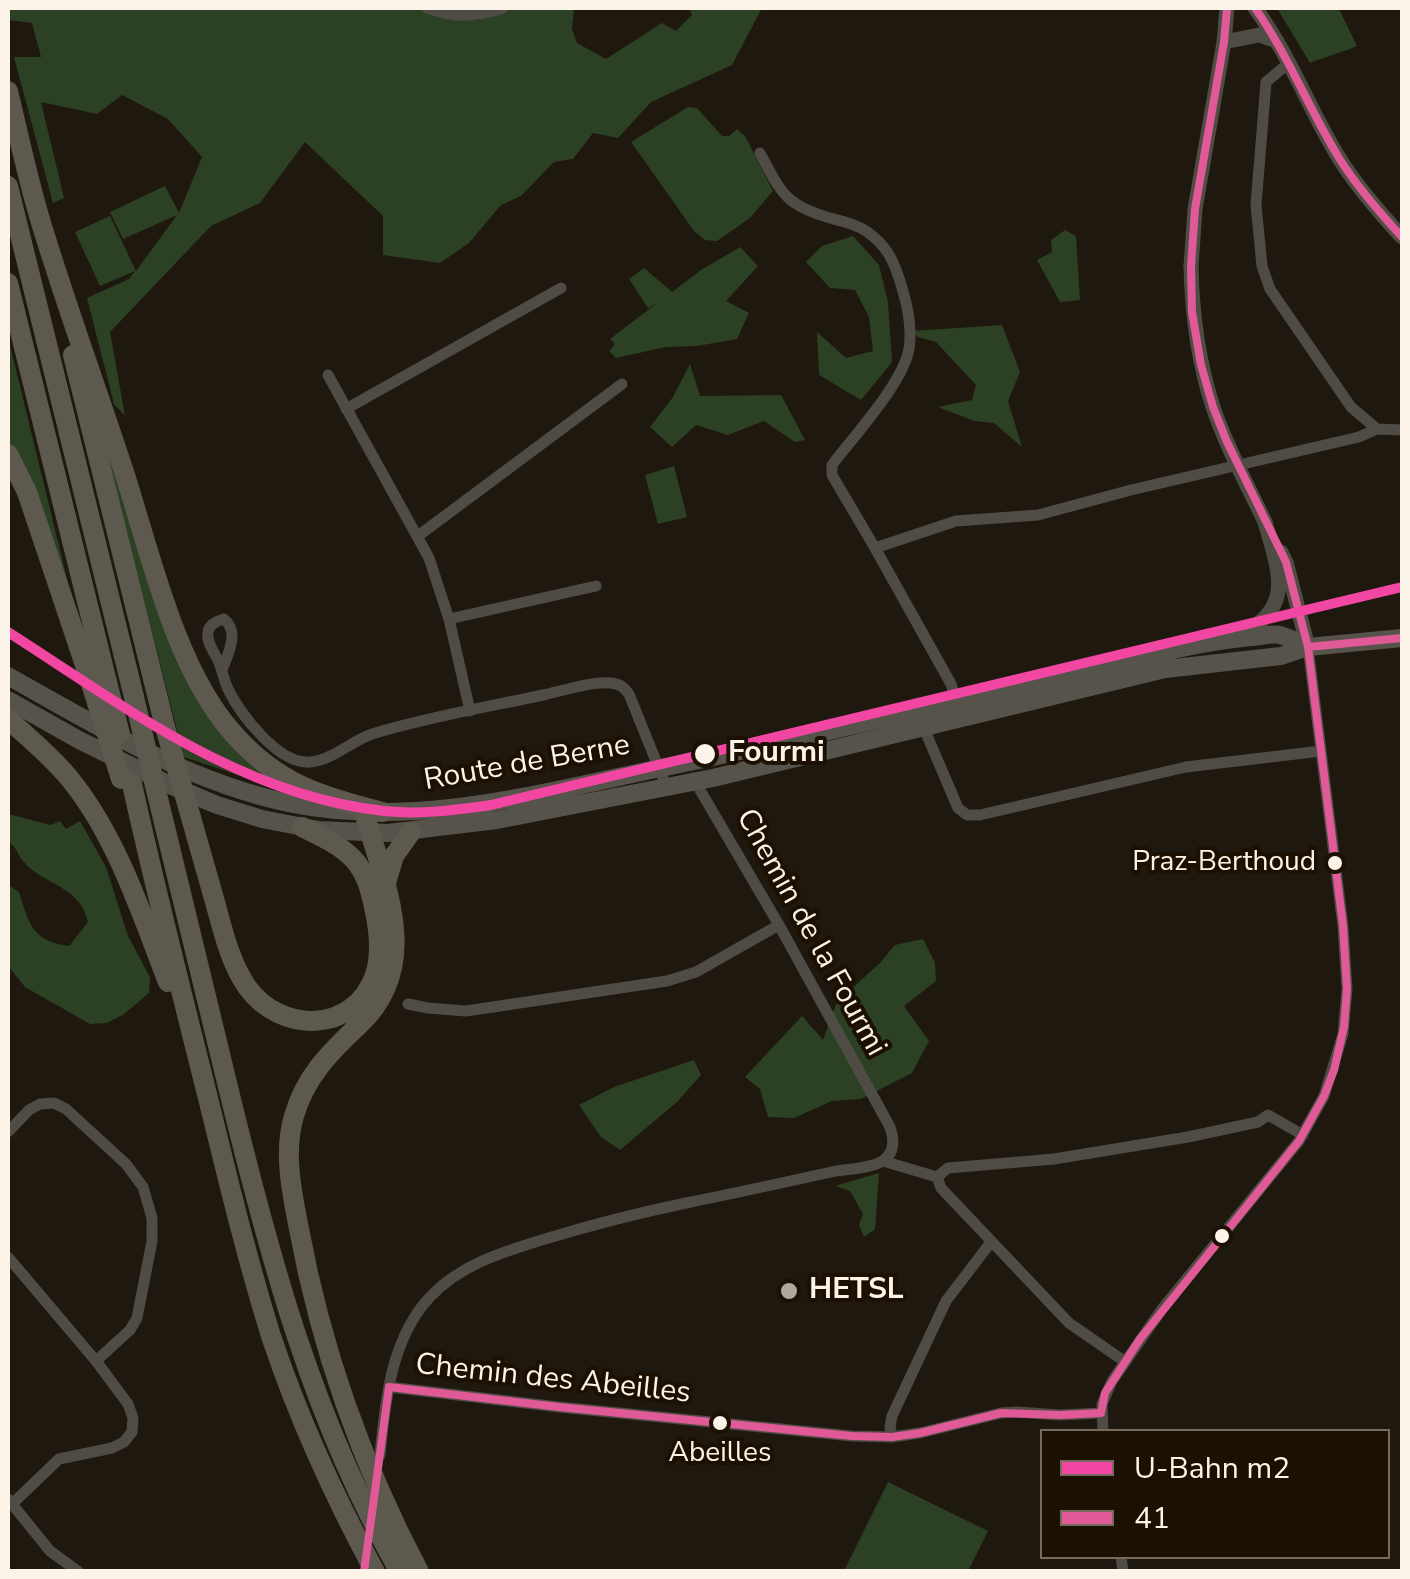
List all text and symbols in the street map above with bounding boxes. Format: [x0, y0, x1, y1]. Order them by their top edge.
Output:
street label: Route de Berne [421, 728, 633, 800]
place label: Fourmi [728, 736, 825, 772]
marker: Fourmi [692, 741, 718, 767]
street label: Chemin de la Fourmi [727, 803, 893, 1063]
place label: Praz-Berthoud [1132, 846, 1316, 880]
marker: Praz-Berthoud [1325, 853, 1345, 873]
unlabelled marker [1212, 1226, 1232, 1246]
place label: HETSL [809, 1273, 904, 1309]
marker: HETSL [778, 1280, 800, 1302]
street label: Chemin des Abeilles [414, 1348, 692, 1412]
marker: Abeilles [710, 1413, 730, 1433]
legend [1040, 1429, 1390, 1559]
place label: Abeilles [669, 1437, 771, 1471]
text: U-Bahn m2 [1134, 1448, 1290, 1489]
text: 41 [1134, 1498, 1170, 1539]

